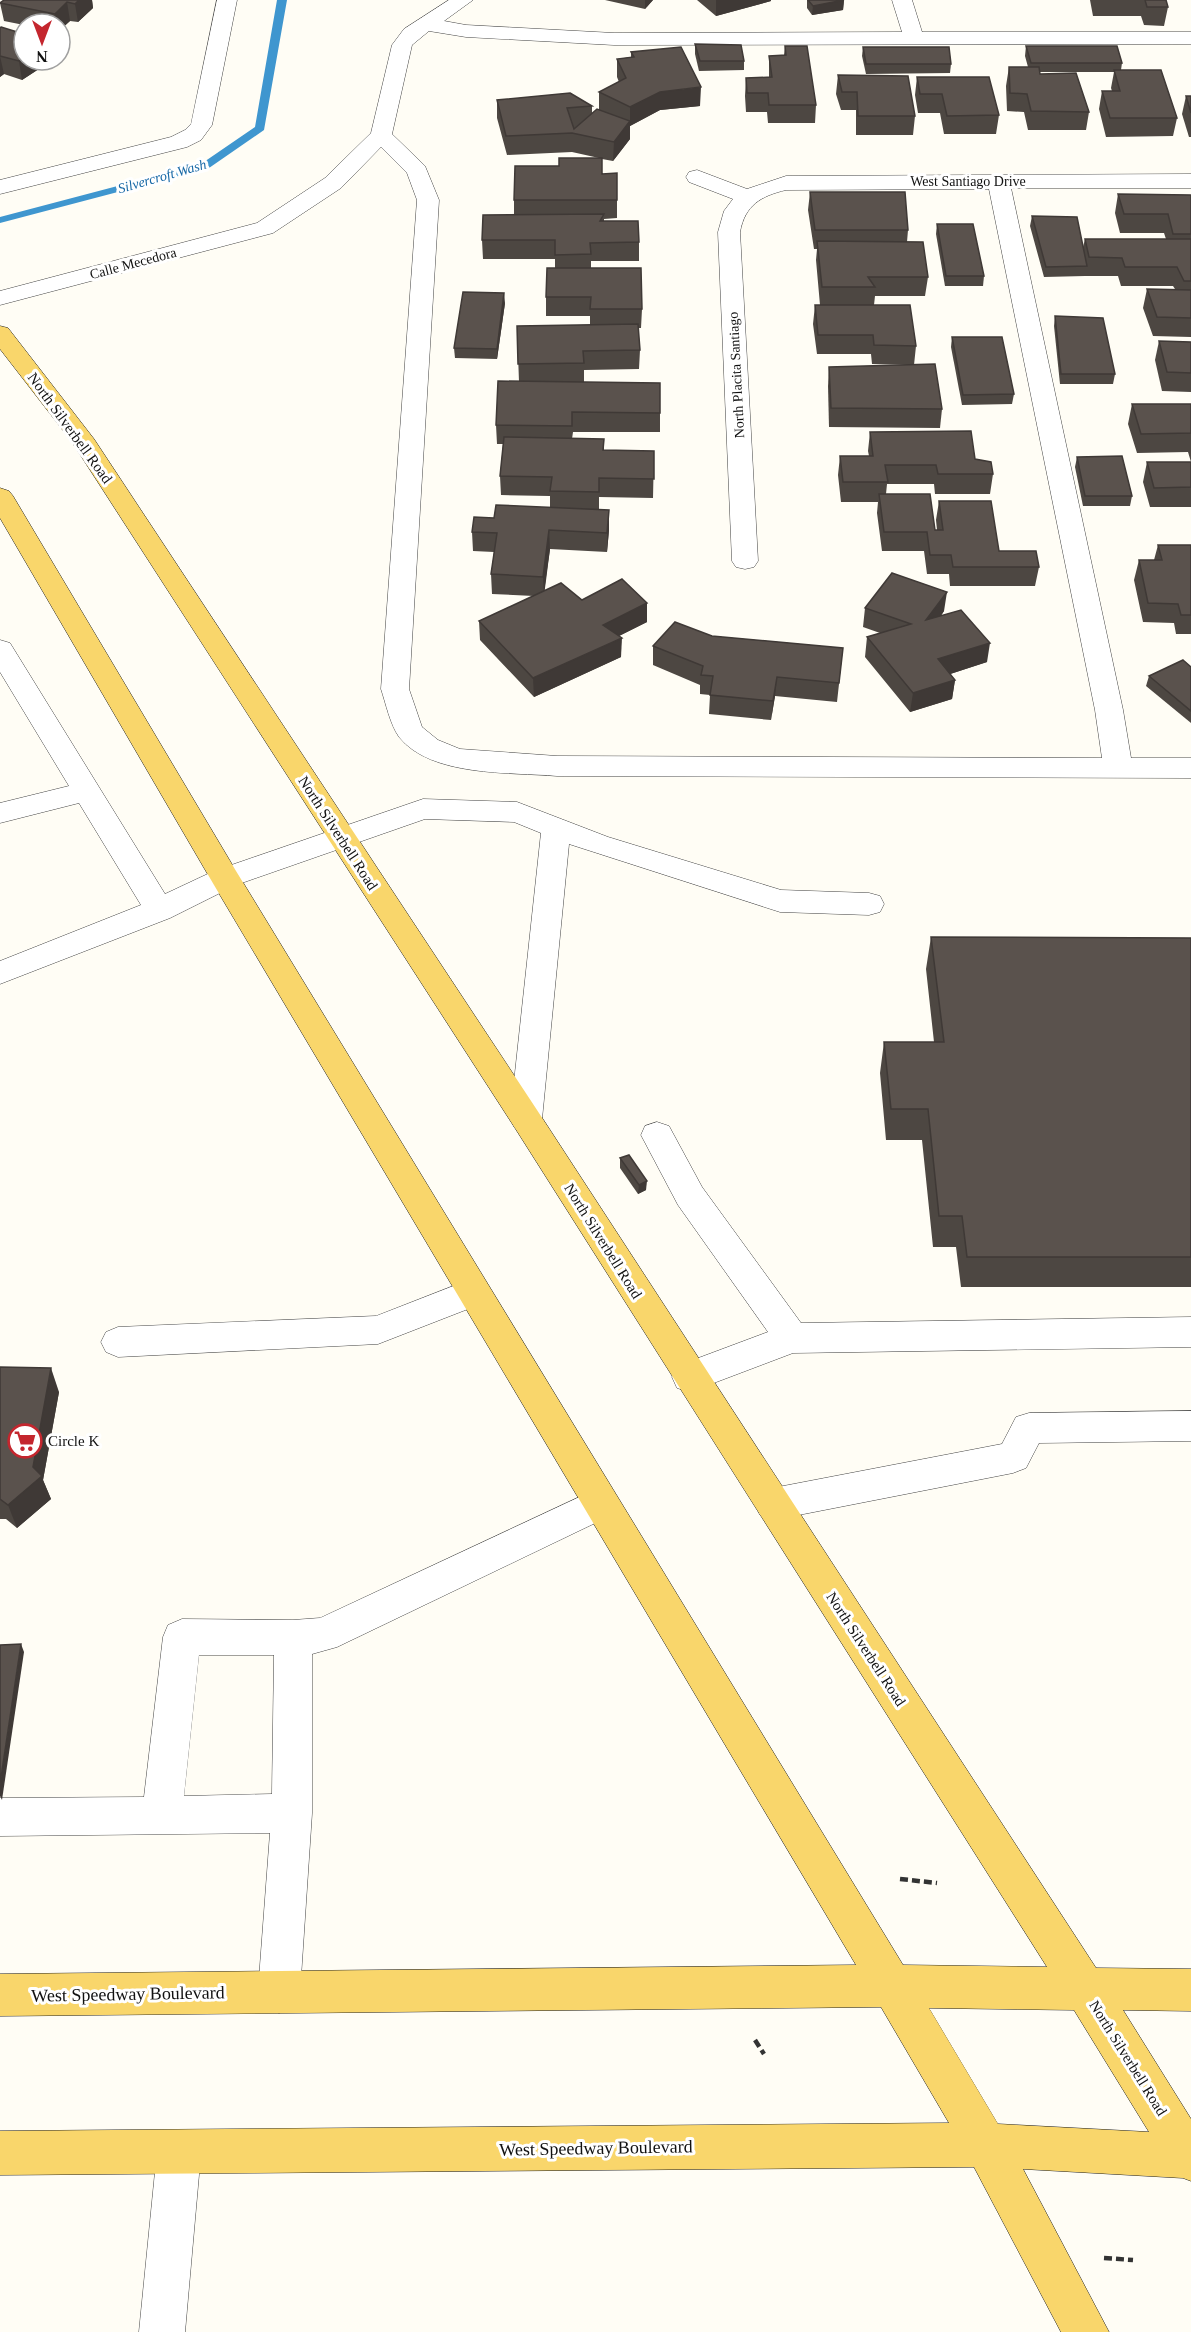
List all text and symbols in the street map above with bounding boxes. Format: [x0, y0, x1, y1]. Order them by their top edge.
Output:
north arrow [12, 12, 72, 72]
text: N [36, 48, 48, 65]
water label: Silvercroft Wash [116, 157, 208, 196]
street label: West Santiago Drive [910, 174, 1026, 189]
street label: Calle Mecedora [88, 245, 179, 282]
street label: North Placita Santiago [726, 311, 747, 439]
street label: North Silverbell Road [25, 370, 116, 487]
street label: North Silverbell Road [295, 773, 381, 893]
street label: North Silverbell Road [561, 1181, 645, 1302]
supermarket icon: Circle K [7, 1423, 43, 1459]
place label: Circle K [48, 1433, 99, 1449]
street label: North Silverbell Road [823, 1589, 909, 1709]
street label: West Speedway Boulevard [31, 1982, 225, 2006]
street label: North Silverbell Road [1086, 1998, 1170, 2119]
street label: West Speedway Boulevard [499, 2136, 693, 2160]

